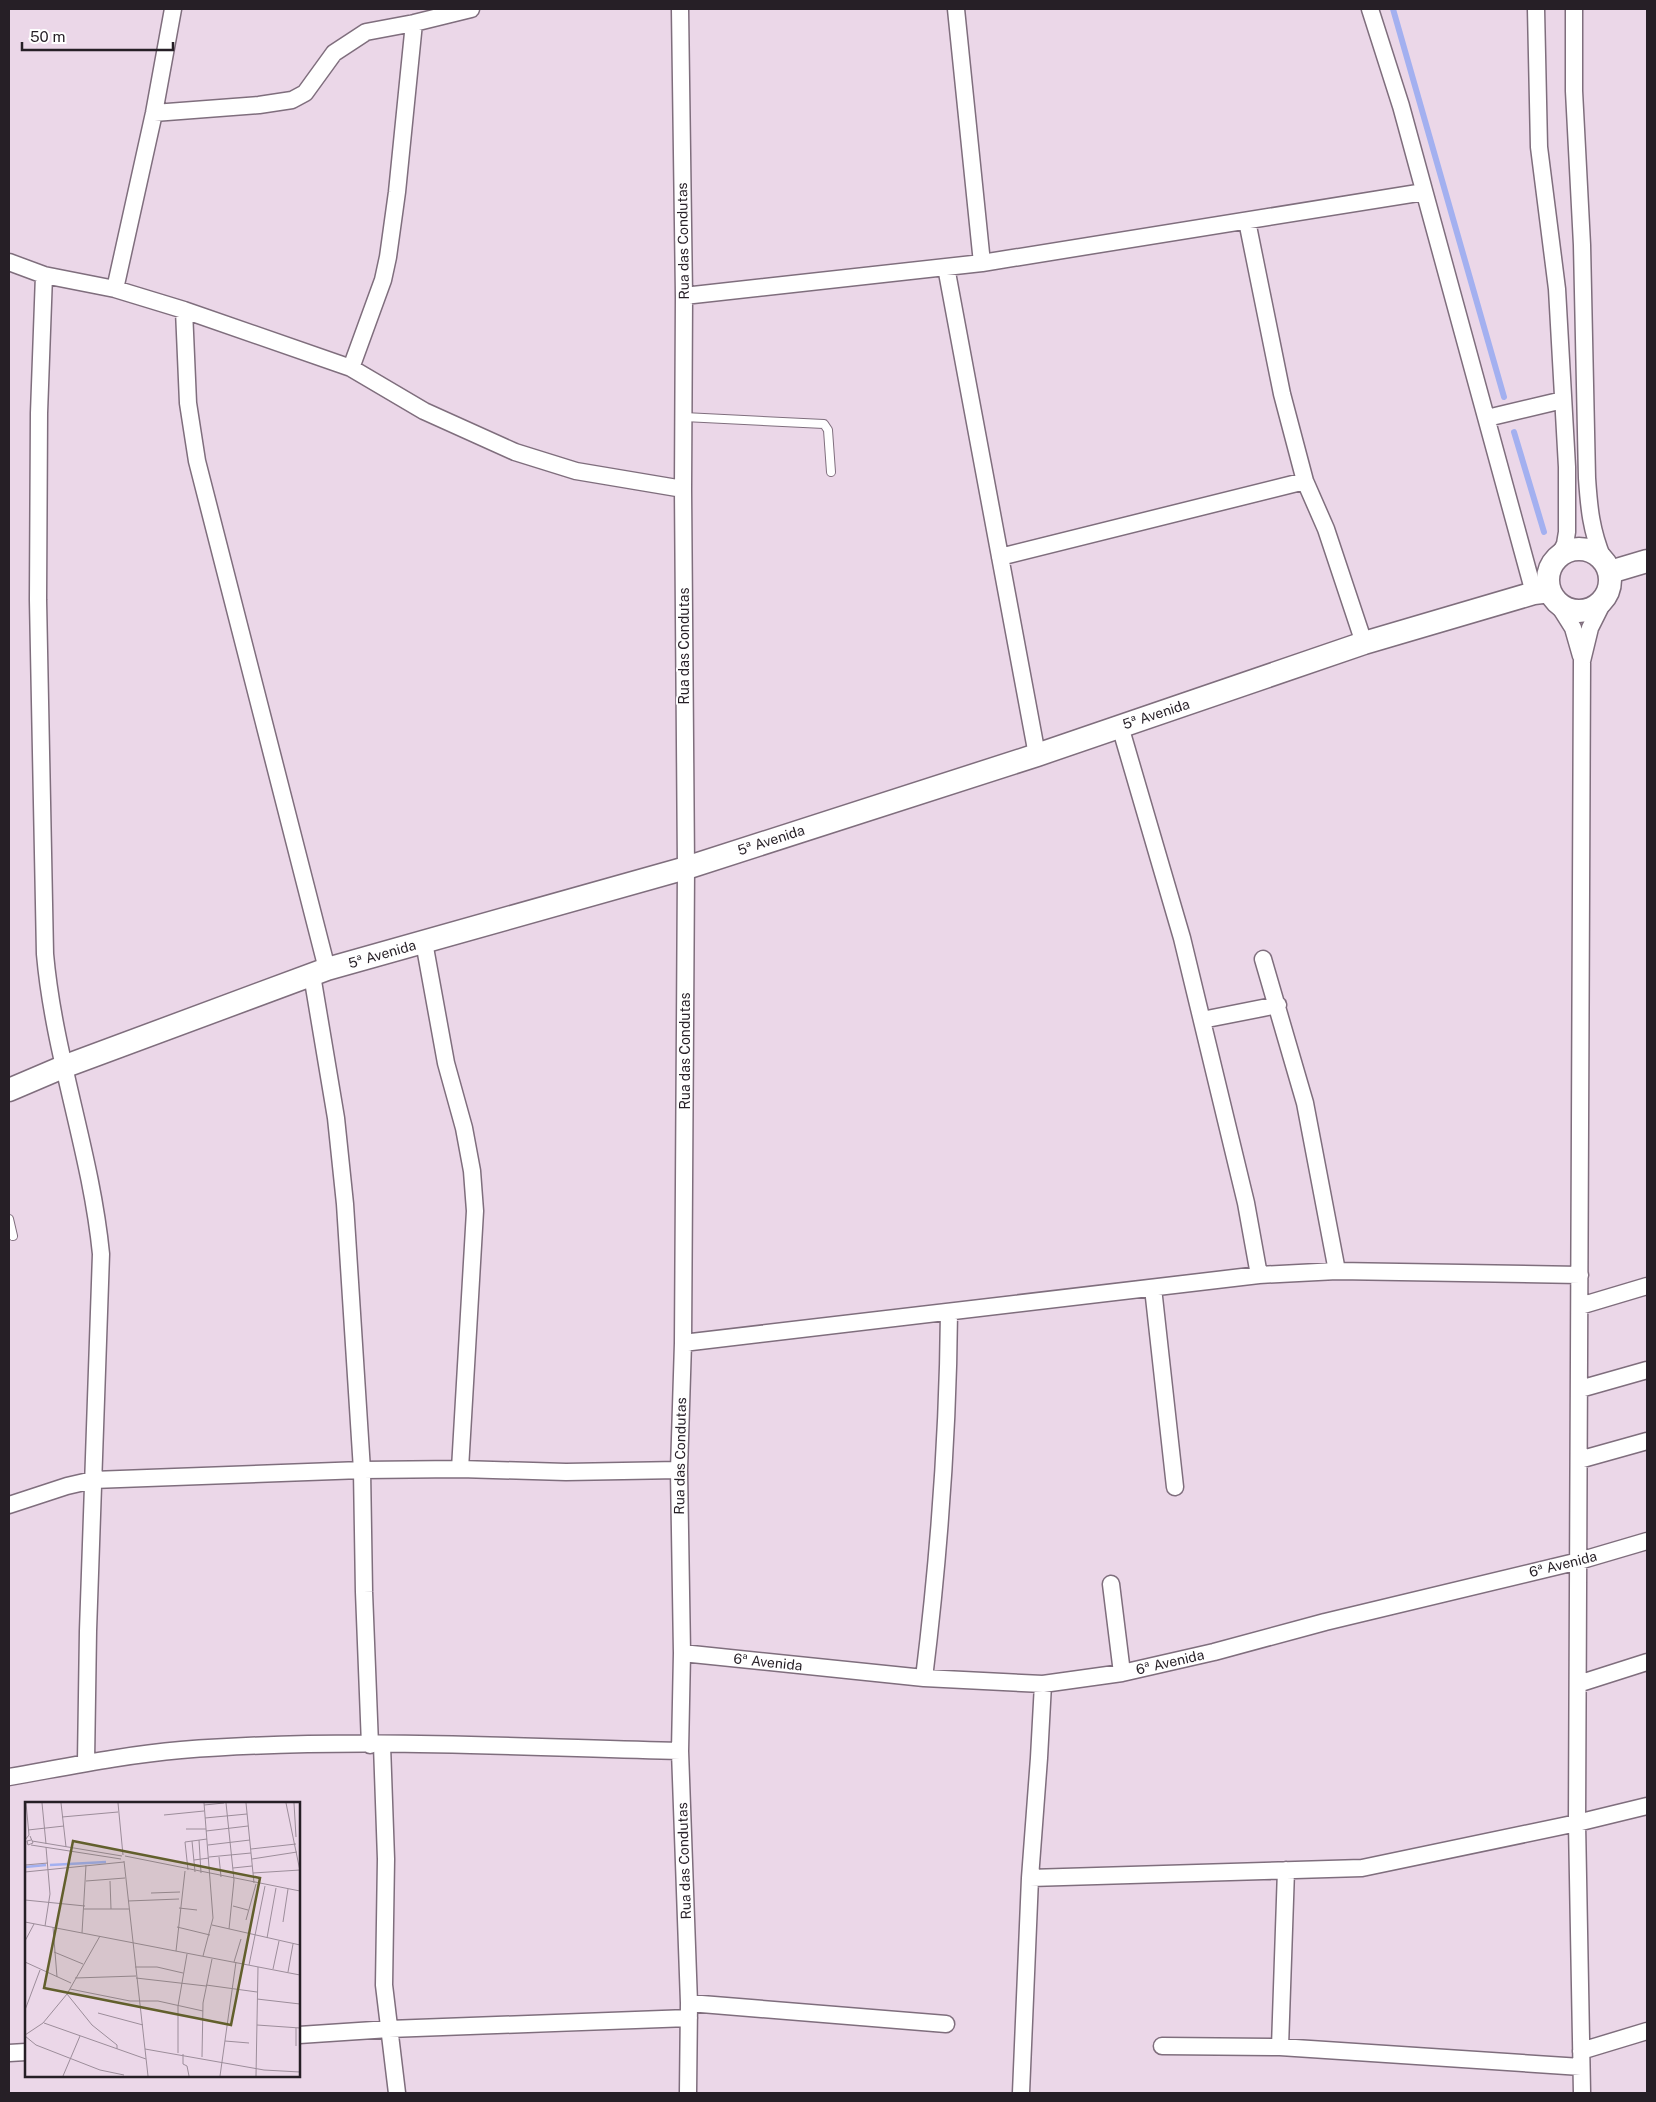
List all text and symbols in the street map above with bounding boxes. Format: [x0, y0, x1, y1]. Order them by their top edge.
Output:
scale bar [22, 20, 174, 52]
text: 50 m [30, 28, 65, 45]
street label: Rua das Condutas [674, 182, 692, 300]
street label: Rua das Condutas [676, 587, 692, 705]
street label: 5ª Avenida [1120, 696, 1192, 732]
street label: 5ª Avenida [735, 822, 807, 858]
street label: 5ª Avenida [346, 937, 418, 971]
street label: Rua das Condutas [677, 992, 693, 1110]
street label: Rua das Condutas [671, 1397, 689, 1515]
street label: 6ª Avenida [1527, 1548, 1599, 1580]
street label: 6ª Avenida [1134, 1646, 1206, 1678]
street label: 6ª Avenida [733, 1650, 803, 1674]
inset map [25, 1802, 300, 2077]
street label: Rua das Condutas [674, 1802, 694, 1920]

